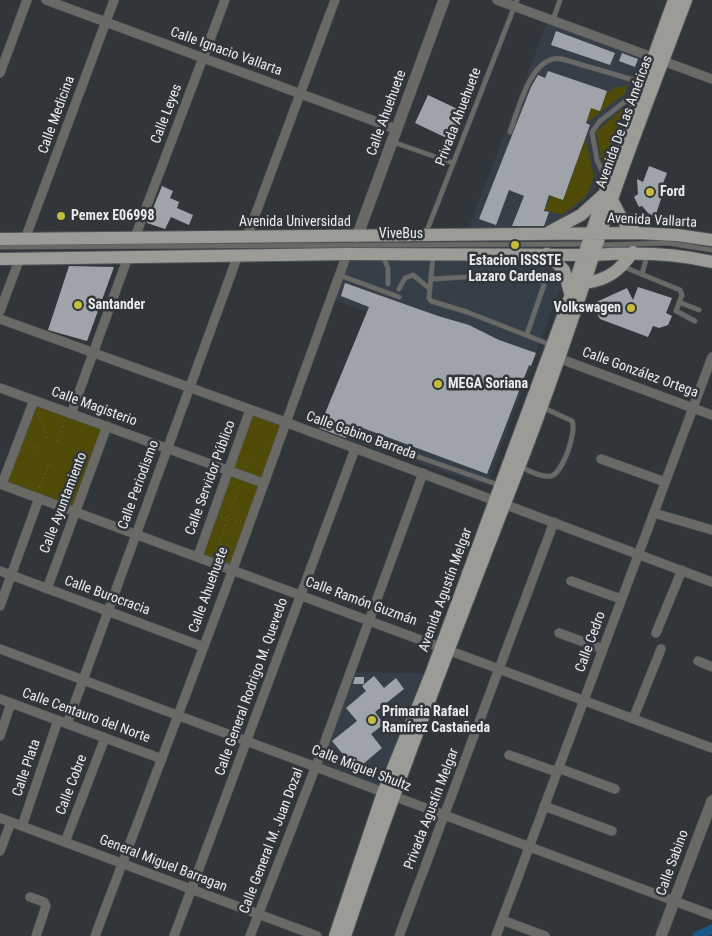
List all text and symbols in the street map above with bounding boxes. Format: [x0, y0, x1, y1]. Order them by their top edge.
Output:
street label: Calle Ignacio Vallarta [168, 24, 284, 80]
street label: Avenida De Las Américas [593, 53, 657, 191]
street label: Privada Ahuehuete [433, 66, 485, 168]
street label: Calle Ahuehuete [364, 68, 410, 158]
street label: Calle Medicina [35, 74, 79, 156]
street label: Calle Leyes [148, 82, 186, 146]
place label: Ford [660, 184, 685, 200]
marker: Ford [644, 186, 656, 198]
place label: Pemex E06998 [71, 208, 154, 224]
marker: Pemex E06998 [55, 210, 67, 222]
street label: Avenida Vallarta [607, 210, 697, 232]
street label: Avenida Universidad [239, 214, 351, 230]
street label: ViveBus [379, 226, 423, 242]
marker: Estacion ISSSTE Lazaro Cardenas [509, 239, 521, 251]
place label: Estacion ISSSTE Lazaro Cardenas [468, 253, 562, 286]
place label: Santander [88, 297, 145, 313]
marker: Santander [72, 299, 84, 311]
place label: Volkswagen [554, 300, 621, 316]
marker: Volkswagen [625, 302, 637, 314]
street label: Calle González Ortega [580, 344, 700, 402]
place label: MEGA Soriana [448, 376, 528, 392]
marker: MEGA Soriana [432, 378, 444, 390]
street label: Calle Magisterio [49, 384, 139, 430]
street label: Calle Gabino Barreda [304, 408, 418, 464]
street label: Calle Servidor Público [182, 418, 240, 538]
street label: Calle Periodismo [115, 438, 163, 532]
street label: Calle Ayuntamiento [37, 450, 91, 556]
street label: Avenida Agustín Melgar [416, 526, 476, 654]
street label: Calle Ahuehuete [186, 545, 232, 635]
street label: Calle Burocracia [62, 573, 152, 619]
street label: Calle Ramón Guzmán [303, 574, 419, 630]
street label: Calle General Rodrigo M. Quevedo [212, 596, 292, 778]
street label: Calle Cedro [572, 609, 610, 675]
street label: Calle Centauro del Norte [20, 685, 152, 747]
place label: Primaria Rafael Ramírez Castañeda [382, 704, 490, 736]
marker: Primaria Rafael Ramírez Castañeda [366, 714, 378, 726]
street label: Calle Plata [9, 737, 45, 799]
street label: Calle Miguel Shultz [309, 742, 413, 796]
street label: Privada Agustín Melgar [401, 746, 463, 872]
street label: Calle Cobre [53, 752, 91, 818]
street label: Calle General M. Juan Dozal [236, 766, 308, 916]
street label: Calle Sabino [653, 828, 693, 898]
street label: General Miguel Barragan [97, 832, 229, 896]

